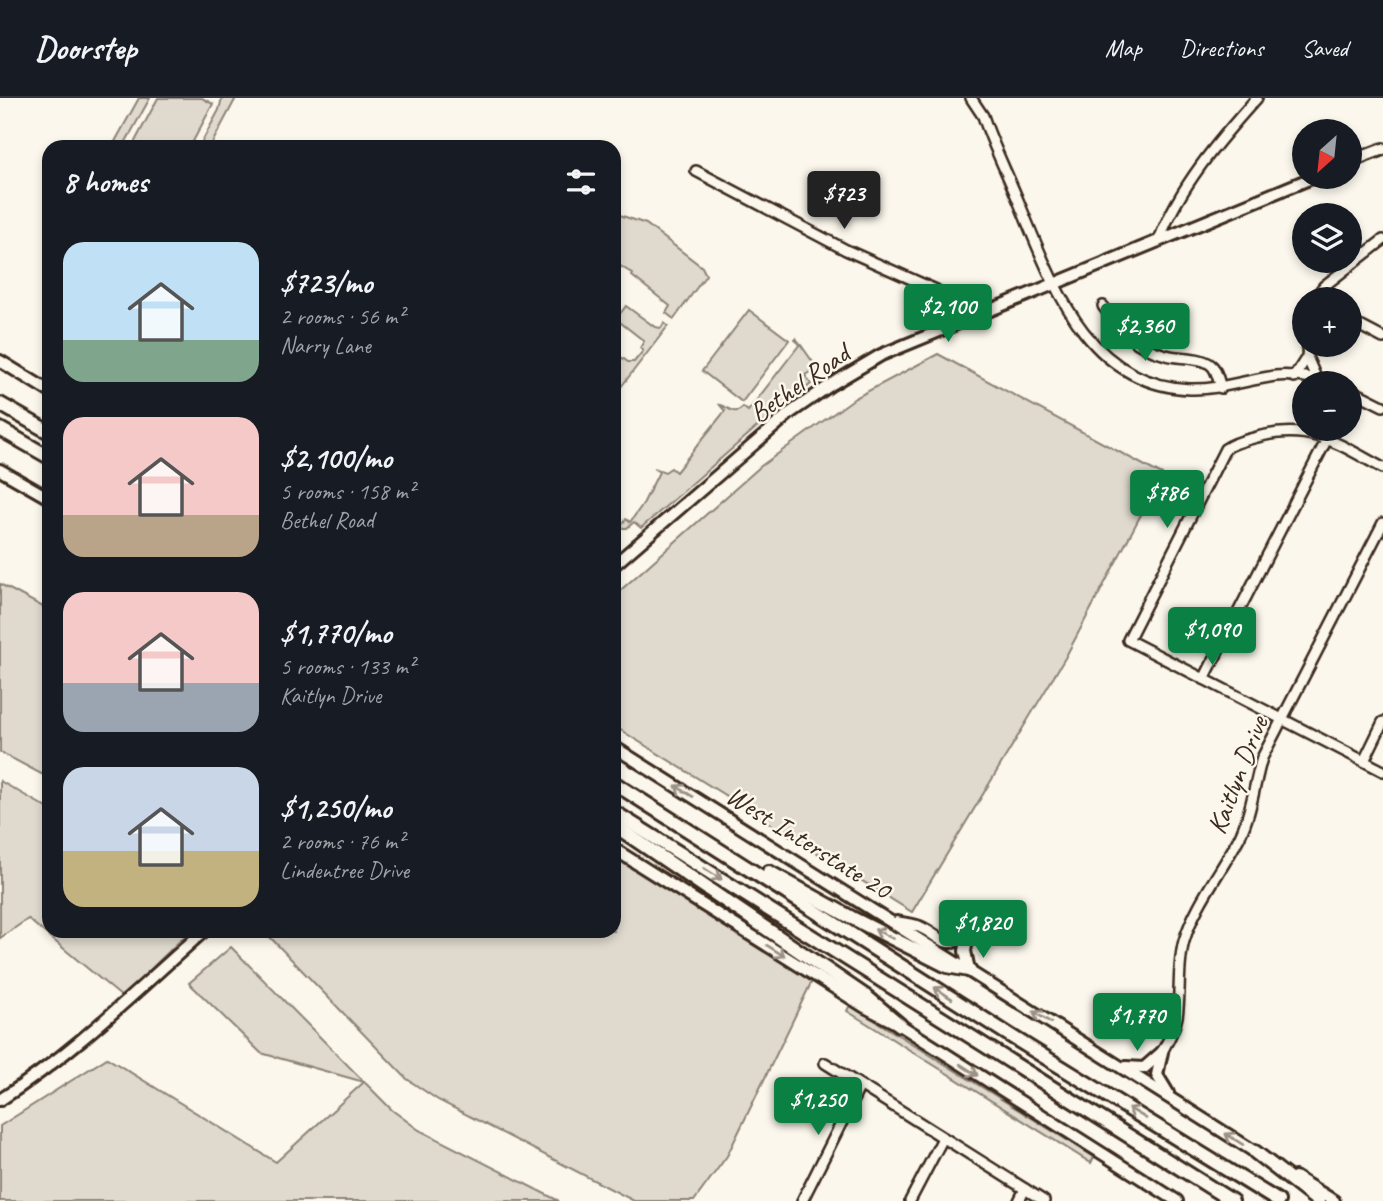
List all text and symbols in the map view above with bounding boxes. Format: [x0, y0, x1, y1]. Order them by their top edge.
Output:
text: Doorstep [35, 27, 136, 69]
text: Map [1105, 33, 1142, 63]
text: Directions [1180, 33, 1263, 63]
text: Saved [1301, 33, 1348, 63]
north arrow [1292, 119, 1362, 189]
map controls [1292, 119, 1362, 441]
text: 8 homes [63, 163, 148, 201]
icon: filters [562, 163, 600, 201]
pin: $723 [803, 172, 885, 231]
text: $723 [823, 179, 865, 208]
button: layers [1292, 203, 1362, 273]
text: $723/mo [280, 264, 372, 302]
icon: home [119, 270, 203, 354]
pin: $2,100 [891, 285, 1005, 344]
button: + [1292, 287, 1362, 357]
text: $2,100 [920, 292, 976, 321]
text: 2 rooms · 56 m² [280, 302, 404, 331]
pin: $2,360 [1088, 303, 1202, 363]
text: $2,360 [1117, 311, 1173, 340]
text: Narry Lane [280, 331, 371, 360]
street label: Bethel Road [742, 334, 859, 430]
button: − [1292, 371, 1362, 441]
text: $2,100/mo [280, 439, 392, 477]
icon: home [119, 445, 203, 529]
pin: $786 [1126, 470, 1208, 530]
text: 5 rooms · 158 m² [280, 477, 415, 506]
text: $786 [1146, 478, 1188, 507]
text: Bethel Road [280, 506, 374, 535]
pin: $1,090 [1155, 608, 1269, 667]
text: $1,770/mo [280, 614, 392, 652]
text: $1,090 [1184, 615, 1240, 644]
icon: home [119, 620, 203, 704]
text: 5 rooms · 133 m² [280, 652, 415, 681]
text: Kaitlyn Drive [280, 681, 381, 710]
street label: Kaitlyn Drive [1199, 710, 1276, 839]
street label: West Interstate 20 [720, 777, 900, 908]
one-way arrow [675, 783, 695, 797]
text: $1,250/mo [280, 789, 391, 827]
icon: home [119, 795, 203, 879]
text: 2 rooms · 76 m² [280, 827, 404, 856]
text: Lindentree Drive [280, 856, 409, 885]
one-way arrow [703, 868, 723, 882]
pin: $1,820 [926, 900, 1040, 960]
text: $1,820 [955, 908, 1011, 937]
one-way arrow [874, 927, 895, 941]
one-way arrow [765, 944, 785, 958]
one-way arrow [934, 986, 954, 1000]
pin: $1,770 [1080, 993, 1194, 1053]
text: $1,770 [1109, 1001, 1165, 1030]
one-way arrow [1033, 1010, 1053, 1024]
one-way arrow [959, 1063, 979, 1077]
pin: $1,250 [761, 1077, 875, 1137]
text: $1,250 [790, 1085, 846, 1114]
one-way arrow [1127, 1106, 1147, 1120]
one-way arrow [1225, 1131, 1245, 1145]

